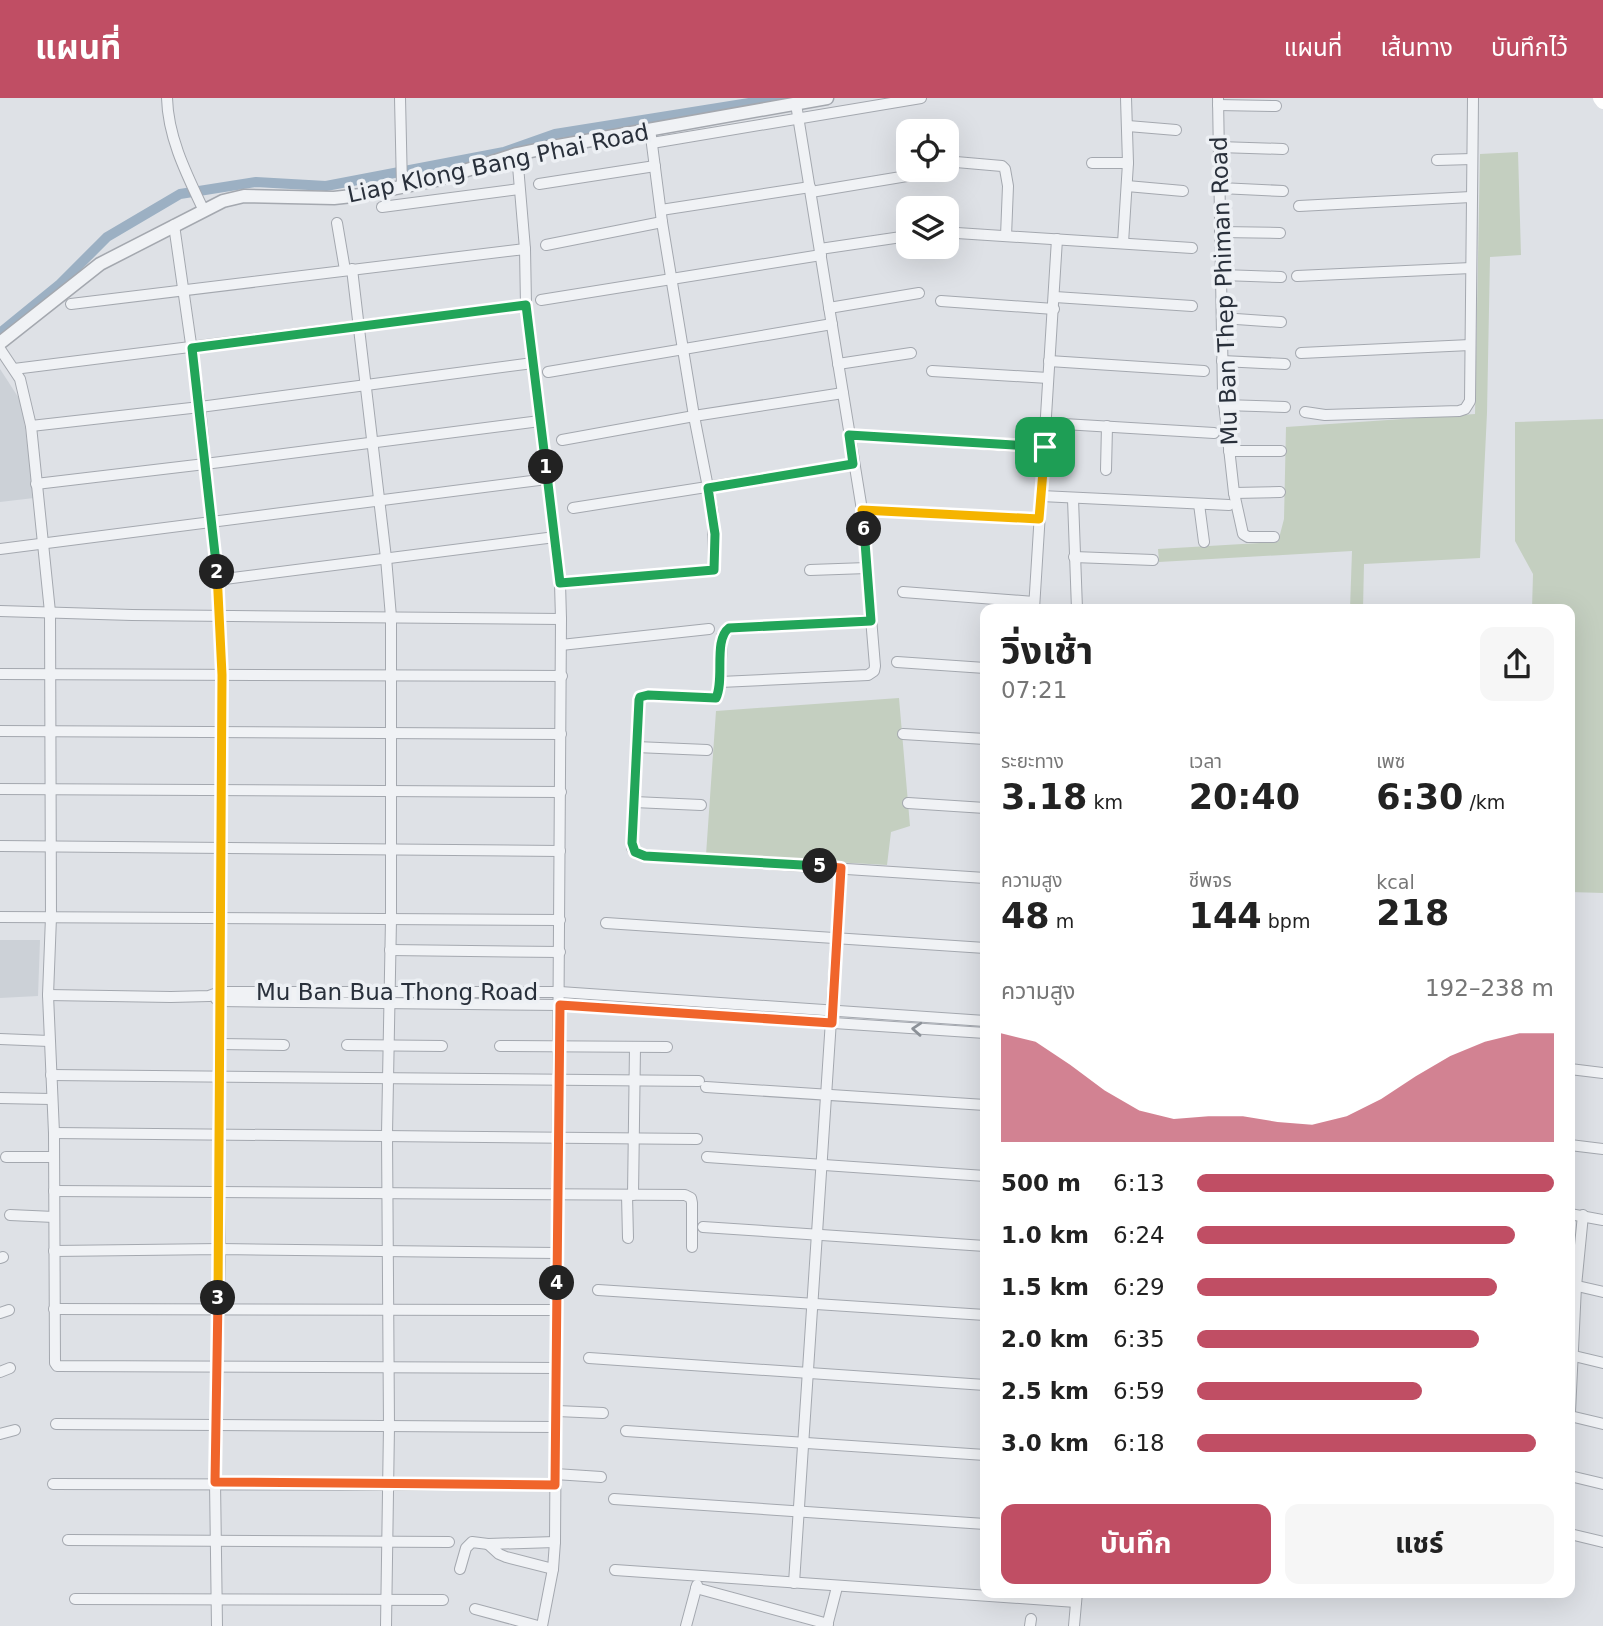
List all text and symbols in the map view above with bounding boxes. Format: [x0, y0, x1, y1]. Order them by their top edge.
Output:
text: แผนที่ [35, 28, 121, 67]
text: แผนที่ [1284, 34, 1342, 62]
text: เส้นทาง [1380, 34, 1453, 62]
text: บันทึกไว้ [1491, 34, 1568, 62]
street label: Liap Klong Bang Phai Road [345, 118, 651, 208]
map controls [896, 119, 959, 259]
button: locate [896, 119, 959, 182]
street label: Mu Ban Thep Phiman Road [1206, 136, 1242, 446]
button: layers [896, 196, 959, 259]
pin [1015, 417, 1075, 477]
icon: arrive [1026, 428, 1064, 466]
pin: 1 [528, 450, 564, 484]
text: 1 [539, 455, 552, 477]
pin: 6 [846, 512, 882, 546]
text: 6 [857, 517, 870, 539]
pin: 2 [200, 554, 234, 589]
text: 2 [210, 560, 223, 582]
button: share [1480, 627, 1554, 701]
text: วิ่งเช้า [1001, 629, 1093, 673]
text: 07:21 [1001, 677, 1067, 703]
text: ระยะทาง [1001, 750, 1064, 772]
text: เวลา [1189, 750, 1222, 772]
text: เพซ [1376, 750, 1405, 772]
text: 3.18 [1001, 777, 1087, 817]
text: 20:40 [1189, 777, 1300, 817]
text: 6:30 [1376, 777, 1463, 817]
text: km [1087, 791, 1123, 813]
text: /km [1463, 791, 1505, 813]
pin: 5 [802, 848, 838, 884]
text: 5 [813, 854, 826, 876]
text: ความสูง [1001, 869, 1062, 891]
text: ชีพจร [1189, 869, 1232, 891]
text: kcal [1376, 871, 1415, 893]
text: 218 [1376, 893, 1449, 933]
text: 48 [1001, 896, 1050, 936]
text: 144 [1189, 896, 1262, 936]
text: m [1050, 910, 1074, 932]
text: bpm [1262, 910, 1310, 932]
text: 192–238 m [1425, 975, 1554, 1001]
text: ความสูง [1001, 978, 1075, 1004]
street label: Mu Ban Bua Thong Road [256, 979, 538, 1005]
one-way arrow [911, 1022, 922, 1037]
text: 500 m [1001, 1170, 1081, 1196]
text: 6:13 [1113, 1170, 1165, 1196]
text: 1.0 km [1001, 1222, 1089, 1248]
text: 6:24 [1113, 1222, 1165, 1248]
pin: 4 [540, 1266, 574, 1300]
text: 4 [550, 1271, 563, 1293]
text: 1.5 km [1001, 1274, 1089, 1300]
text: 6:29 [1113, 1274, 1165, 1300]
pin: 3 [200, 1280, 235, 1316]
text: 3 [211, 1286, 224, 1308]
text: 2.0 km [1001, 1326, 1089, 1352]
text: 6:35 [1113, 1326, 1165, 1352]
text: 2.5 km [1001, 1378, 1089, 1404]
text: 6:59 [1113, 1378, 1165, 1404]
text: 3.0 km [1001, 1430, 1089, 1456]
text: 6:18 [1113, 1430, 1165, 1456]
button: บันทึก [1001, 1504, 1271, 1584]
button: แชร์ [1285, 1504, 1554, 1584]

